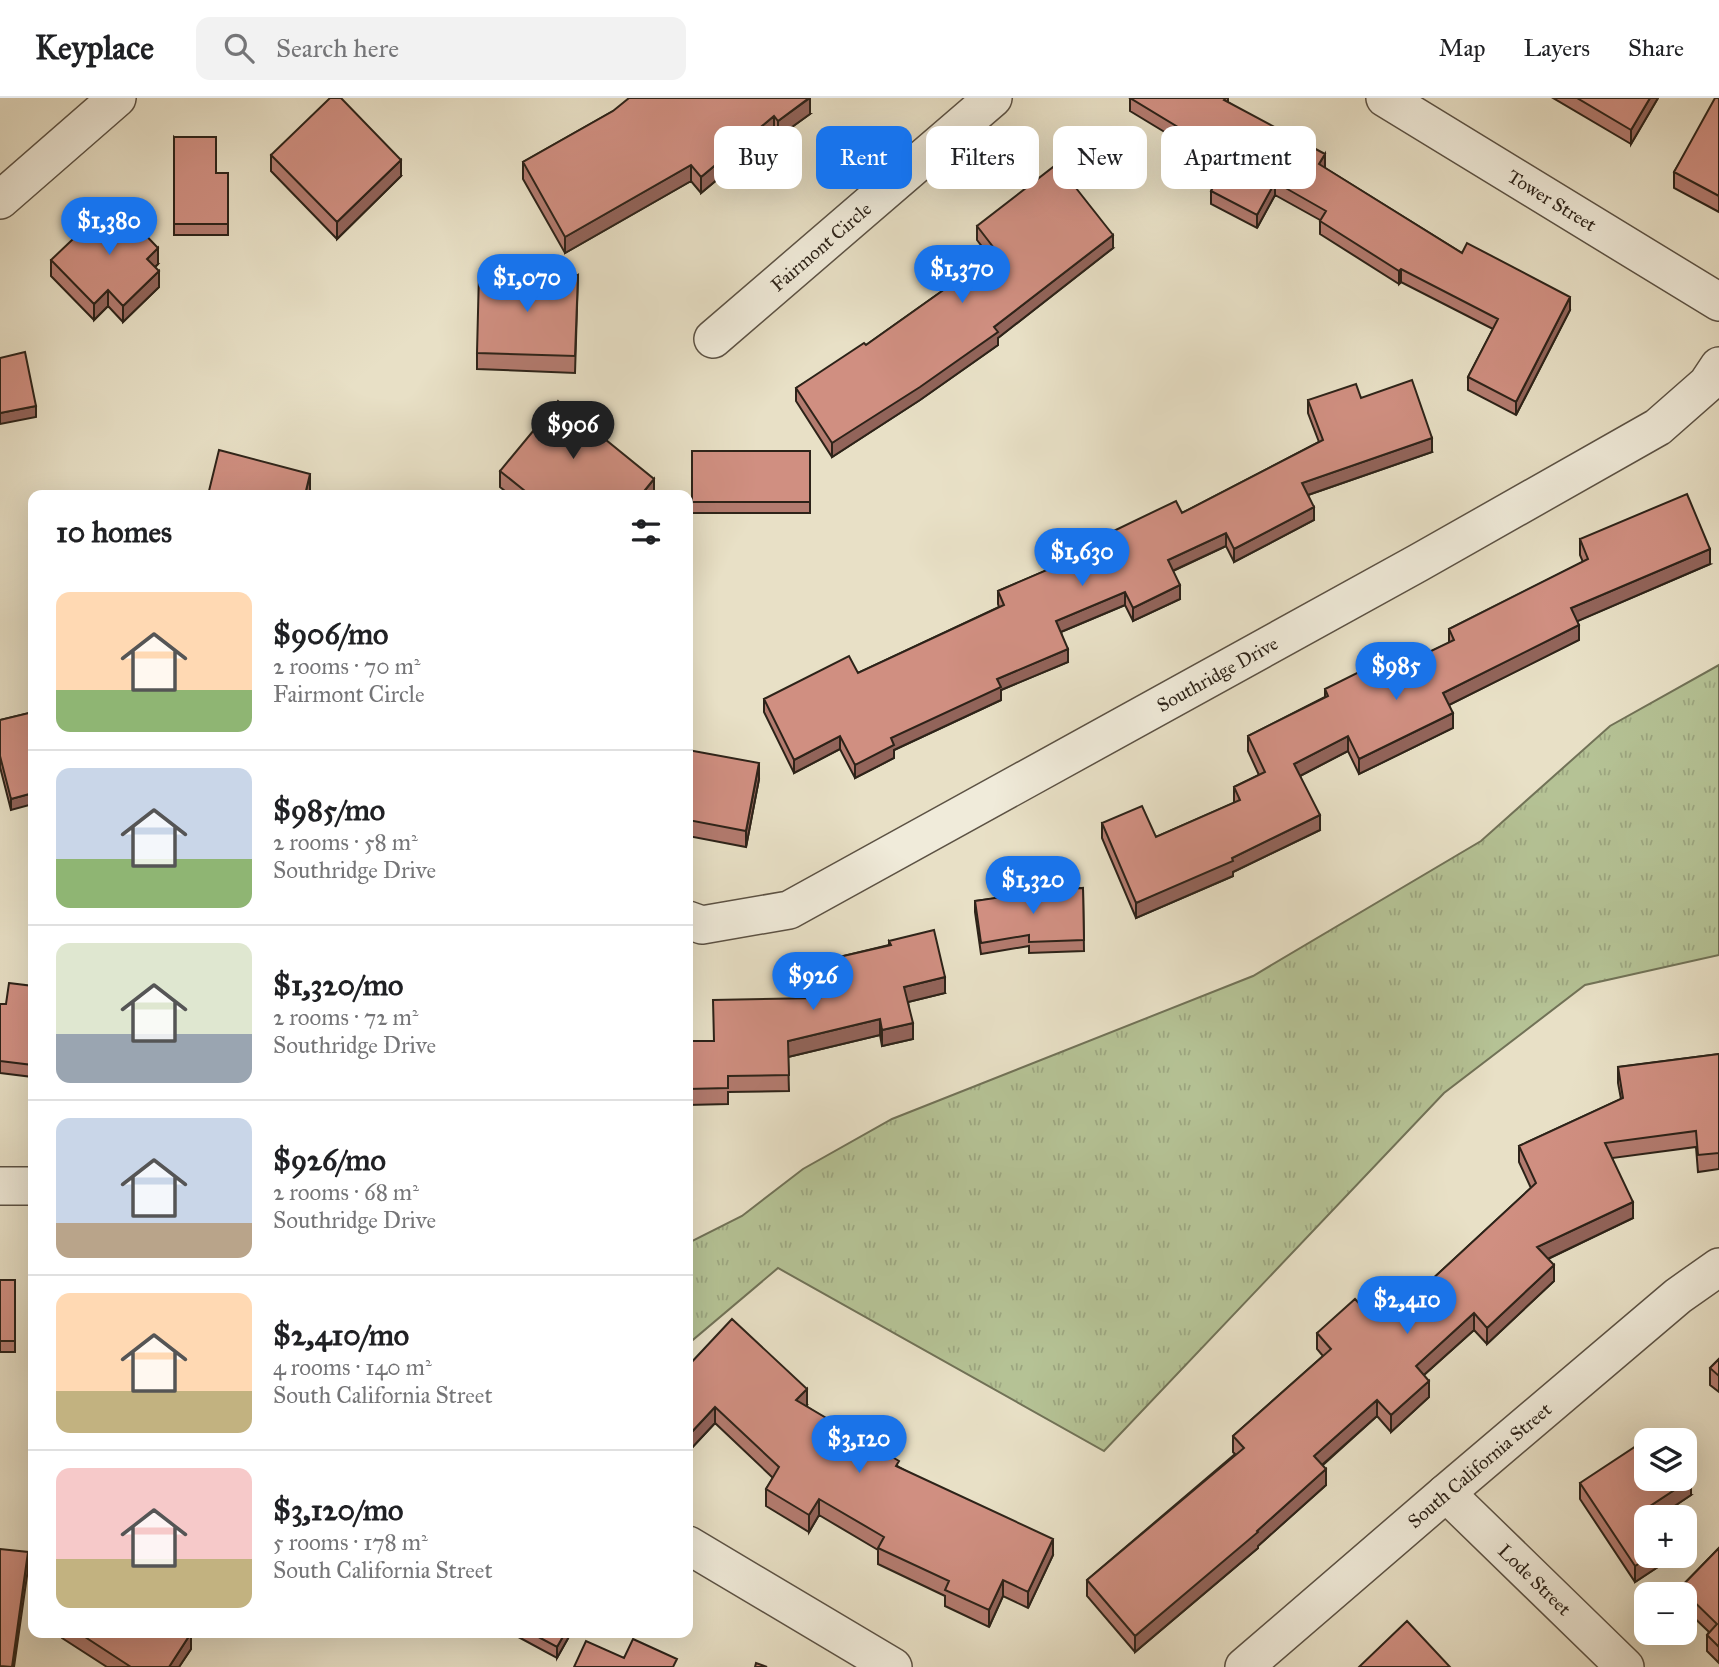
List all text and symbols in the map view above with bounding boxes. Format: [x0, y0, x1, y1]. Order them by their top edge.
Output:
search box [196, 17, 686, 80]
text: Keyplace [35, 28, 154, 68]
icon: search [220, 29, 258, 67]
text: Search here [276, 32, 399, 64]
text: Map [1439, 33, 1486, 63]
text: Layers [1524, 33, 1590, 63]
text: Share [1628, 33, 1684, 63]
chip: Buy [714, 126, 802, 189]
chip: Rent [816, 126, 912, 189]
chip: Filters [926, 126, 1039, 189]
chip: New [1053, 126, 1147, 189]
chip: Apartment [1161, 126, 1316, 189]
street label: Tower Street [1504, 164, 1601, 236]
street label: Fairmont Circle [766, 197, 876, 296]
pin: $1,380 [52, 198, 166, 257]
text: $1,380 [77, 206, 141, 234]
pin: $1,370 [905, 246, 1019, 305]
pin: $1,070 [470, 254, 584, 314]
text: $1,370 [930, 254, 994, 282]
text: $1,070 [493, 263, 561, 291]
pin: $906 [532, 402, 614, 461]
text: $906 [547, 410, 599, 438]
icon: filters [627, 513, 665, 551]
text: 10 homes [56, 514, 172, 550]
pin: $1,630 [1025, 528, 1139, 588]
text: $1,630 [1050, 537, 1114, 565]
text: $906/mo [273, 616, 388, 652]
icon: home [112, 620, 196, 704]
street label: Southridge Drive [1152, 631, 1282, 716]
pin: $985 [1355, 642, 1437, 702]
text: $985 [1371, 651, 1421, 679]
text: 2 rooms · 70 m² [273, 652, 421, 680]
text: Fairmont Circle [273, 680, 425, 708]
text: $985/mo [273, 792, 385, 828]
icon: home [112, 796, 196, 880]
text: 2 rooms · 58 m² [273, 828, 418, 856]
text: Southridge Drive [273, 856, 436, 884]
pin: $1,320 [976, 856, 1090, 916]
text: $1,320 [1002, 865, 1064, 893]
pin: $926 [772, 953, 854, 1012]
text: $926 [788, 961, 838, 989]
text: $1,320/mo [273, 967, 403, 1003]
icon: home [112, 971, 196, 1055]
text: 2 rooms · 72 m² [273, 1003, 418, 1031]
text: Southridge Drive [273, 1031, 436, 1059]
text: $926/mo [273, 1142, 386, 1178]
icon: home [112, 1146, 196, 1230]
text: 2 rooms · 68 m² [273, 1178, 419, 1206]
text: Southridge Drive [273, 1206, 436, 1234]
pin: $2,410 [1350, 1276, 1464, 1336]
text: $2,410 [1373, 1285, 1441, 1313]
text: $2,410/mo [273, 1317, 409, 1353]
icon: home [112, 1321, 196, 1405]
text: 4 rooms · 140 m² [273, 1353, 432, 1381]
text: South California Street [273, 1381, 493, 1409]
street label: South California Street [1403, 1397, 1556, 1533]
pin: $3,120 [802, 1416, 916, 1475]
text: $3,120 [828, 1424, 890, 1452]
map controls [1634, 1428, 1697, 1645]
button: layers [1634, 1428, 1697, 1491]
text: $3,120/mo [273, 1492, 403, 1528]
icon: home [112, 1496, 196, 1580]
button: + [1634, 1505, 1697, 1568]
text: 5 rooms · 178 m² [273, 1528, 428, 1556]
street label: Lode Street [1494, 1539, 1576, 1620]
text: South California Street [273, 1556, 493, 1584]
button: − [1634, 1582, 1697, 1645]

